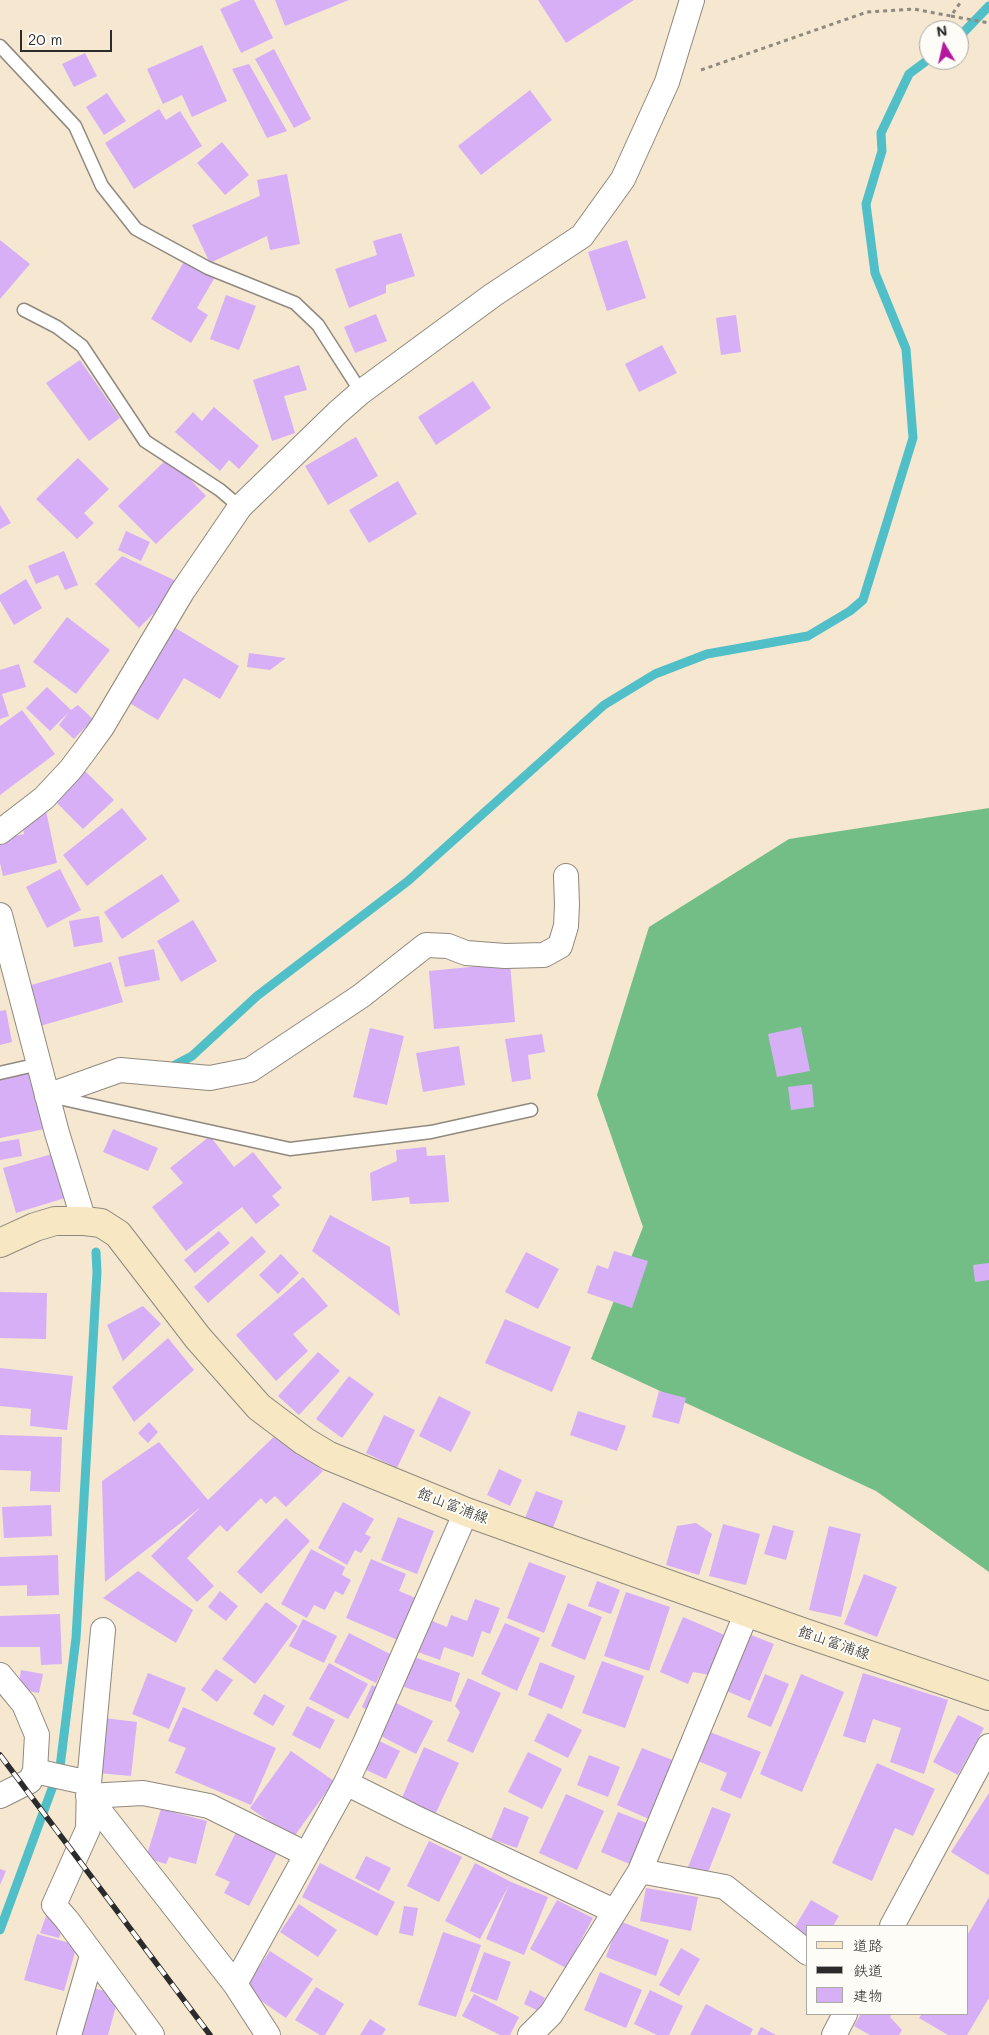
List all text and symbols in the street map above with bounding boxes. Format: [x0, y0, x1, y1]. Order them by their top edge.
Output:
scale bar [22, 20, 115, 52]
north arrow [919, 20, 969, 70]
text: N [935, 20, 948, 41]
text: 20 m [28, 29, 62, 49]
street label: 館山富浦線 [415, 1484, 491, 1528]
street label: 館山富浦線 [796, 1622, 872, 1664]
legend [806, 1925, 969, 2015]
text: 道路 [853, 1935, 883, 1955]
text: 鉄道 [853, 1960, 883, 1980]
text: 建物 [853, 1985, 883, 2005]

